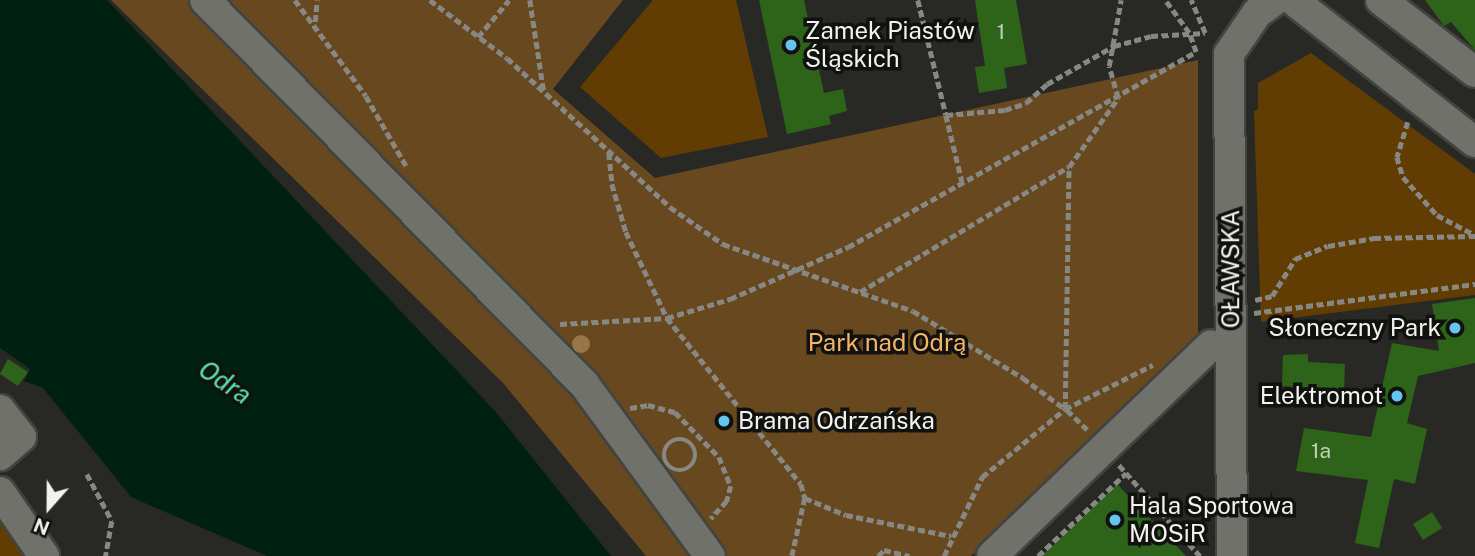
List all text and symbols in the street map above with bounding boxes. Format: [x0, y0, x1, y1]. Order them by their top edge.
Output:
place label: Zamek Piastów Śląskich [805, 17, 975, 73]
house number: 1 [997, 19, 1005, 45]
marker: Zamek Piastów Śląskich [783, 37, 799, 53]
street label: OŁAWSKA [1217, 210, 1245, 328]
place label: Słoneczny Park [1268, 314, 1441, 342]
marker: Słoneczny Park [1447, 320, 1463, 336]
park label: Park nad Odrą [808, 329, 966, 357]
water label: Odra [193, 353, 257, 411]
place label: Elektromot [1260, 382, 1383, 410]
marker: Elektromot [1389, 388, 1405, 404]
place label: Brama Odrzańska [738, 407, 935, 435]
marker: Brama Odrzańska [716, 413, 732, 429]
house number: 1a [1311, 438, 1331, 464]
north arrow [14, 472, 84, 542]
place label: Hala Sportowa MOSiR [1129, 492, 1294, 548]
marker: Hala Sportowa MOSiR [1107, 512, 1123, 528]
text: N [31, 514, 52, 540]

